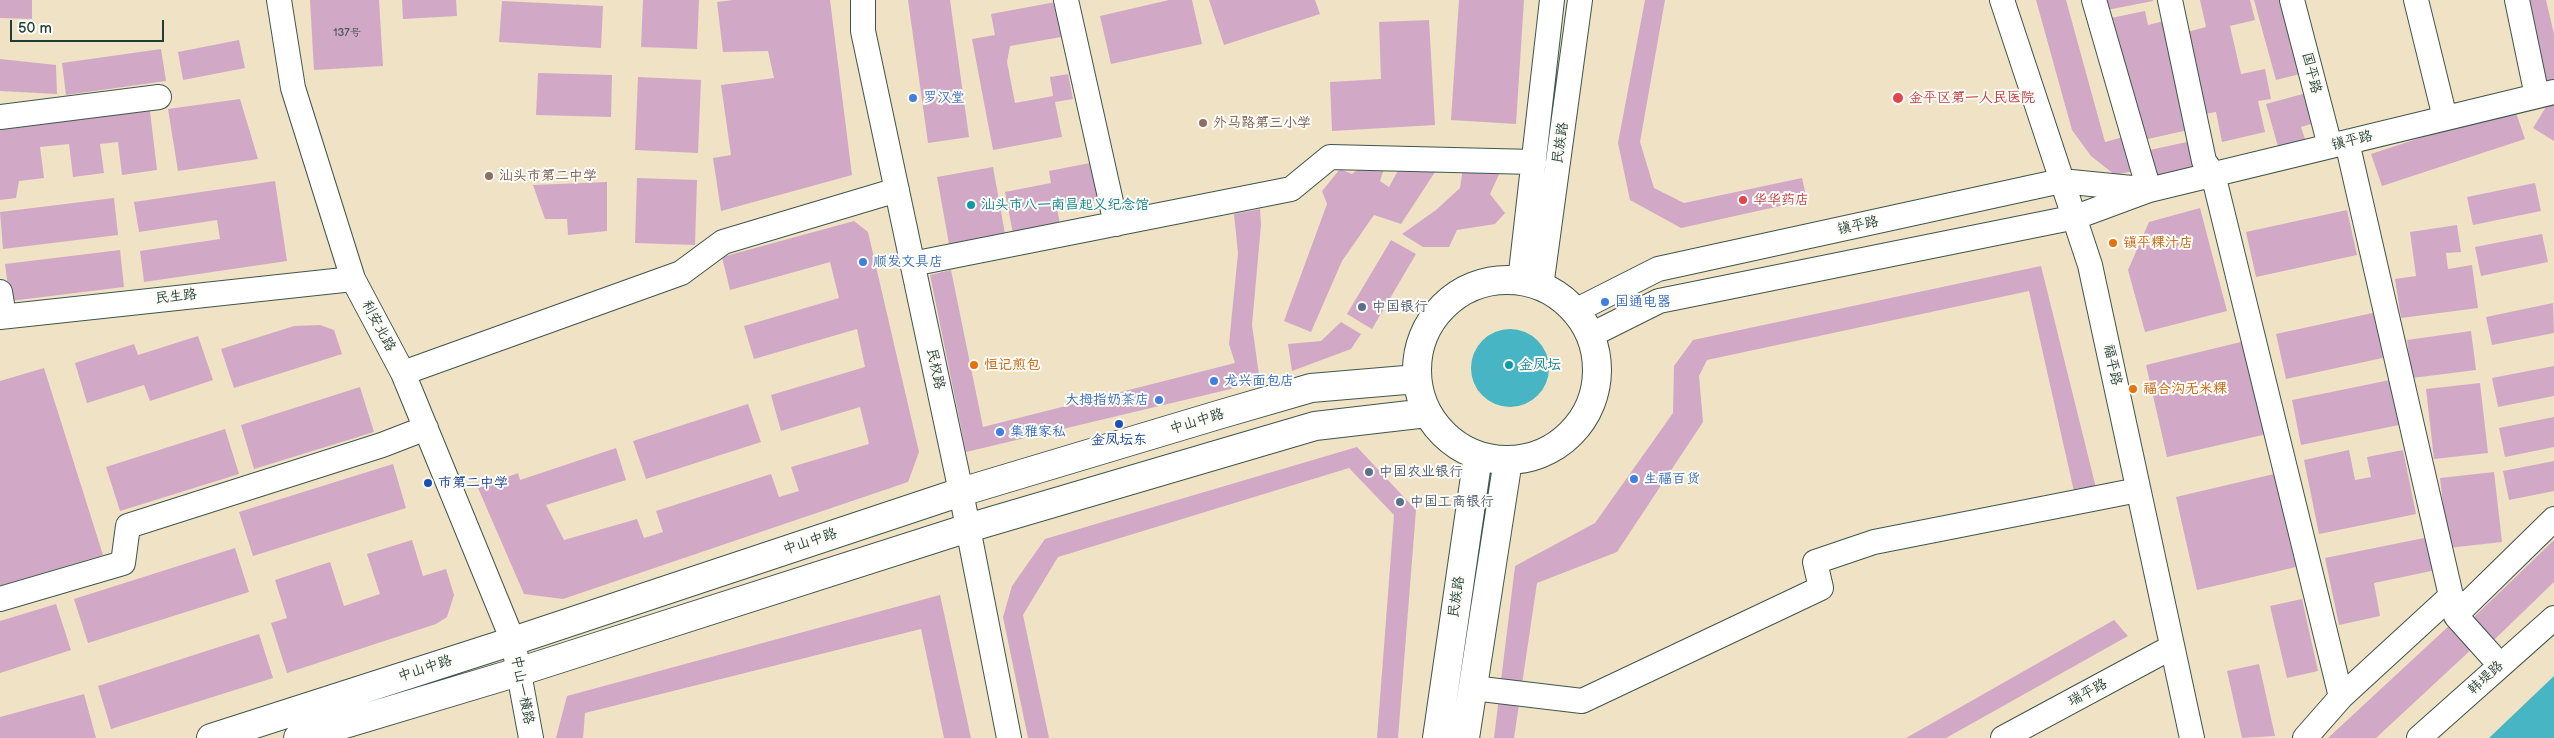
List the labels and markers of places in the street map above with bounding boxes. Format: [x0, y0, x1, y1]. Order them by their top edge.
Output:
place label: 罗汉堂 [923, 90, 965, 106]
place label: 金平区第一人民医院 [1909, 90, 2035, 106]
marker: 金平区第一人民医院 [1891, 91, 1905, 105]
marker: 罗汉堂 [907, 92, 919, 104]
place label: 外马路第三小学 [1213, 115, 1311, 131]
marker: 外马路第三小学 [1197, 117, 1209, 129]
place label: 汕头市第二中学 [499, 168, 597, 184]
marker: 汕头市第二中学 [483, 170, 495, 182]
place label: 华华药店 [1753, 192, 1809, 208]
marker: 华华药店 [1737, 194, 1749, 206]
place label: 汕头市八一南昌起义纪念馆 [981, 197, 1149, 213]
marker: 汕头市八一南昌起义纪念馆 [965, 199, 977, 211]
place label: 镇平粿汁店 [2123, 235, 2193, 251]
marker: 镇平粿汁店 [2107, 237, 2119, 249]
place label: 顺发文具店 [873, 254, 943, 270]
marker: 顺发文具店 [857, 256, 869, 268]
place label: 国通电器 [1615, 294, 1671, 310]
marker: 国通电器 [1599, 296, 1611, 308]
place label: 中国银行 [1372, 299, 1428, 315]
marker: 中国银行 [1356, 301, 1368, 313]
place label: 恒记煎包 [984, 357, 1040, 373]
place label: 金凤坛 [1519, 357, 1561, 373]
marker: 恒记煎包 [968, 359, 980, 371]
marker: 金凤坛 [1503, 359, 1515, 371]
place label: 龙兴面包店 [1224, 373, 1294, 389]
marker: 龙兴面包店 [1208, 375, 1220, 387]
place label: 福合沟无米粿 [2143, 381, 2227, 397]
marker: 福合沟无米粿 [2127, 383, 2139, 395]
place label: 大拇指奶茶店 [1065, 392, 1149, 408]
marker: 大拇指奶茶店 [1153, 394, 1165, 406]
marker: 金凤坛东 [1113, 418, 1125, 430]
place label: 集雅家私 [1010, 424, 1066, 440]
marker: 集雅家私 [994, 426, 1006, 438]
place label: 金凤坛东 [1091, 432, 1147, 448]
place label: 中国农业银行 [1379, 464, 1463, 480]
marker: 中国农业银行 [1363, 466, 1375, 478]
place label: 生福百货 [1644, 471, 1700, 487]
marker: 生福百货 [1628, 473, 1640, 485]
place label: 市第二中学 [438, 475, 508, 491]
marker: 市第二中学 [422, 477, 434, 489]
place label: 中国工商银行 [1410, 494, 1494, 510]
marker: 中国工商银行 [1394, 496, 1406, 508]

